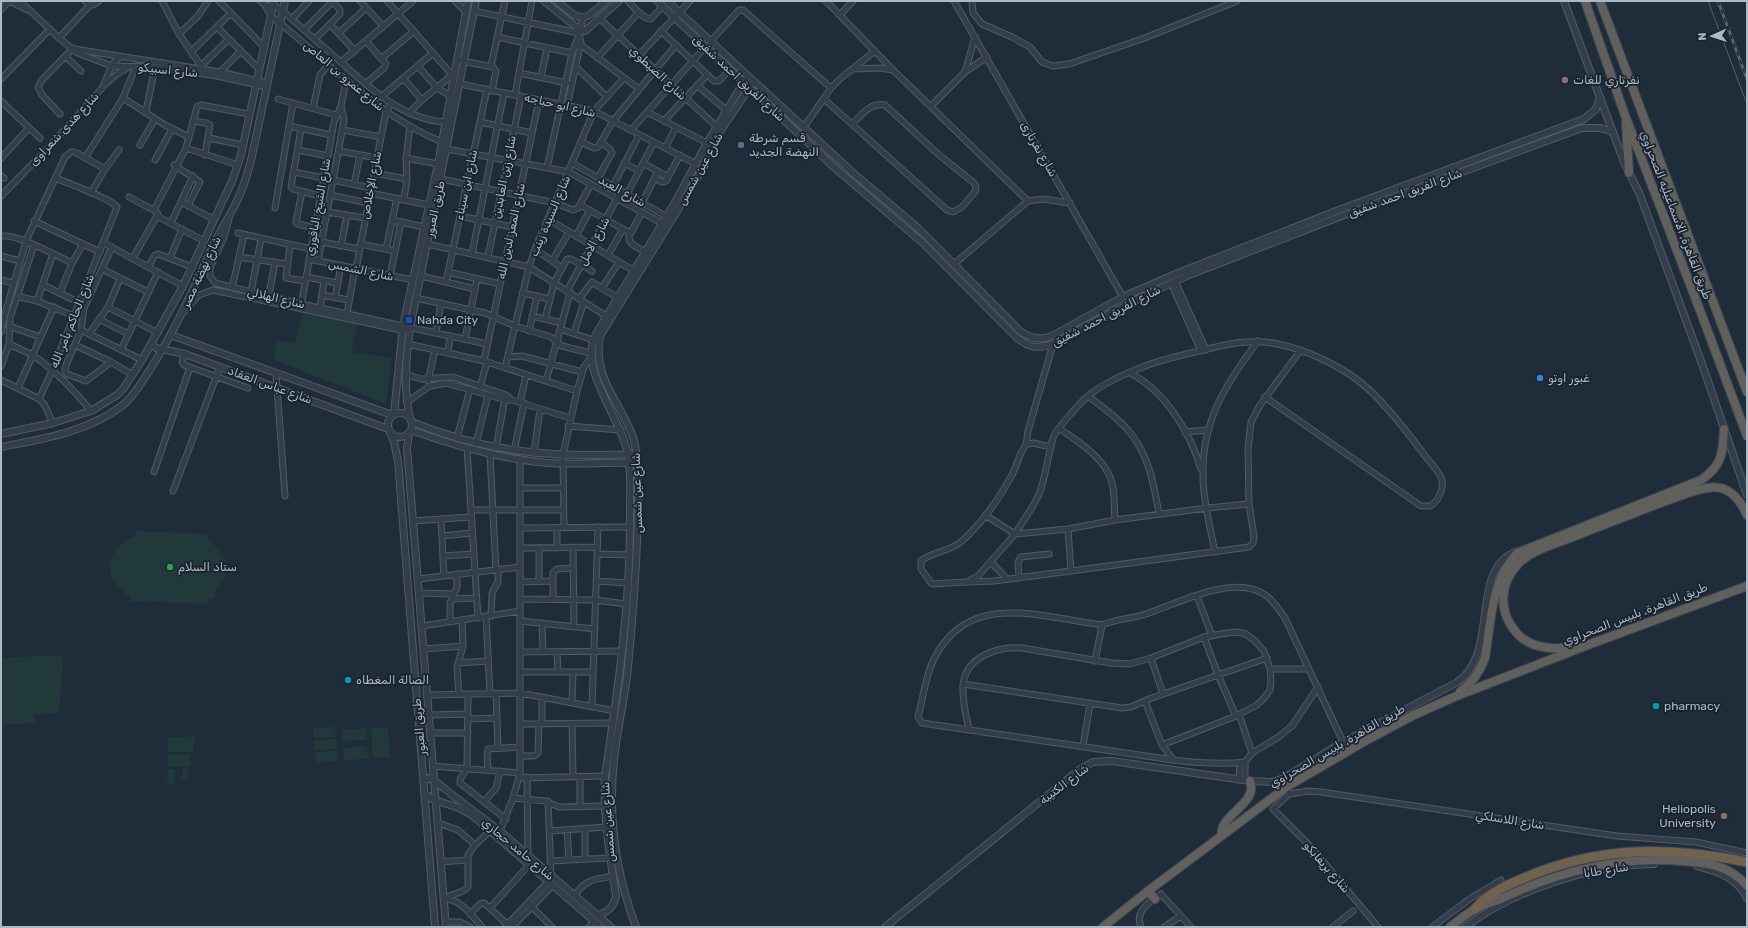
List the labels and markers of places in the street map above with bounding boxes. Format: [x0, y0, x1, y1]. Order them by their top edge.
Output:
place label: نفرتاري للغات [1573, 73, 1640, 88]
marker: نفرتاري للغات [1560, 75, 1570, 85]
place label: قسم شرطة النهضة الجديد [749, 131, 819, 159]
marker: قسم شرطة النهضة الجديد [736, 140, 746, 150]
place label: Nahda City [417, 313, 479, 327]
marker: Nahda City [404, 315, 414, 325]
place label: غبور اوتو [1548, 371, 1590, 386]
marker: غبور اوتو [1535, 373, 1545, 383]
place label: ستاد السلام [178, 560, 237, 576]
marker: ستاد السلام [165, 562, 175, 572]
place label: الصالة المغطاه [356, 673, 429, 687]
marker: الصالة المغطاه [343, 675, 353, 685]
place label: pharmacy [1664, 699, 1720, 713]
marker: pharmacy [1651, 701, 1661, 711]
place label: Heliopolis University [1659, 802, 1716, 830]
marker: Heliopolis University [1719, 811, 1729, 821]

